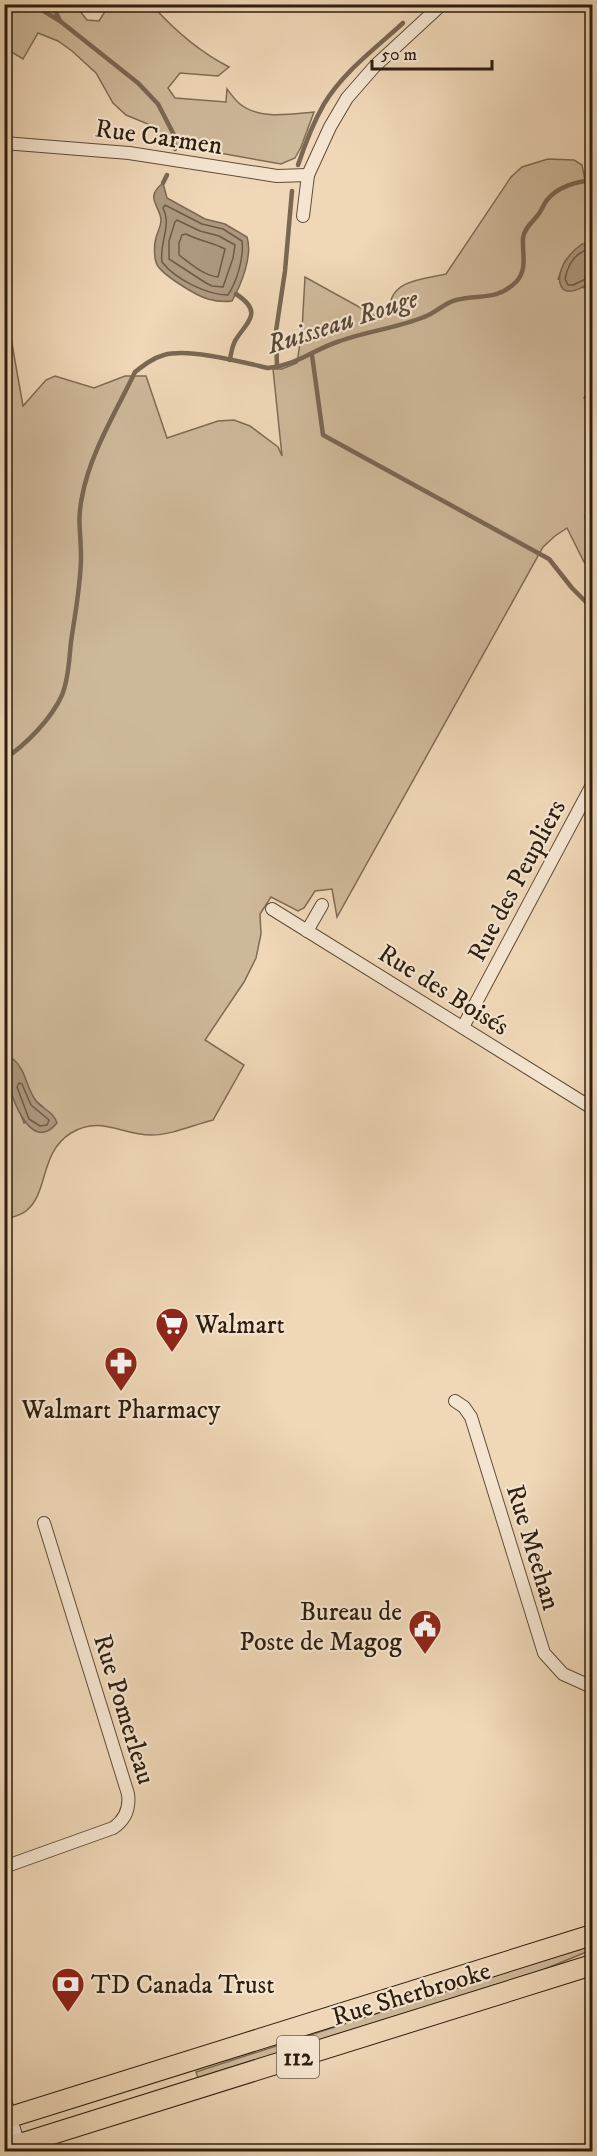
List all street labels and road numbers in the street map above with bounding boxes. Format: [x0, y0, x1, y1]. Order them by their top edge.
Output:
street label: Rue Carmen [93, 112, 225, 163]
street label: Rue des Peupliers [461, 794, 574, 967]
street label: Rue des Boisés [372, 937, 515, 1044]
street label: Rue Meehan [498, 1481, 567, 1615]
street label: Rue Pomerleau [85, 1630, 162, 1789]
street label: Rue Sherbrooke [328, 1955, 495, 2034]
road number: 112 [277, 2036, 319, 2078]

